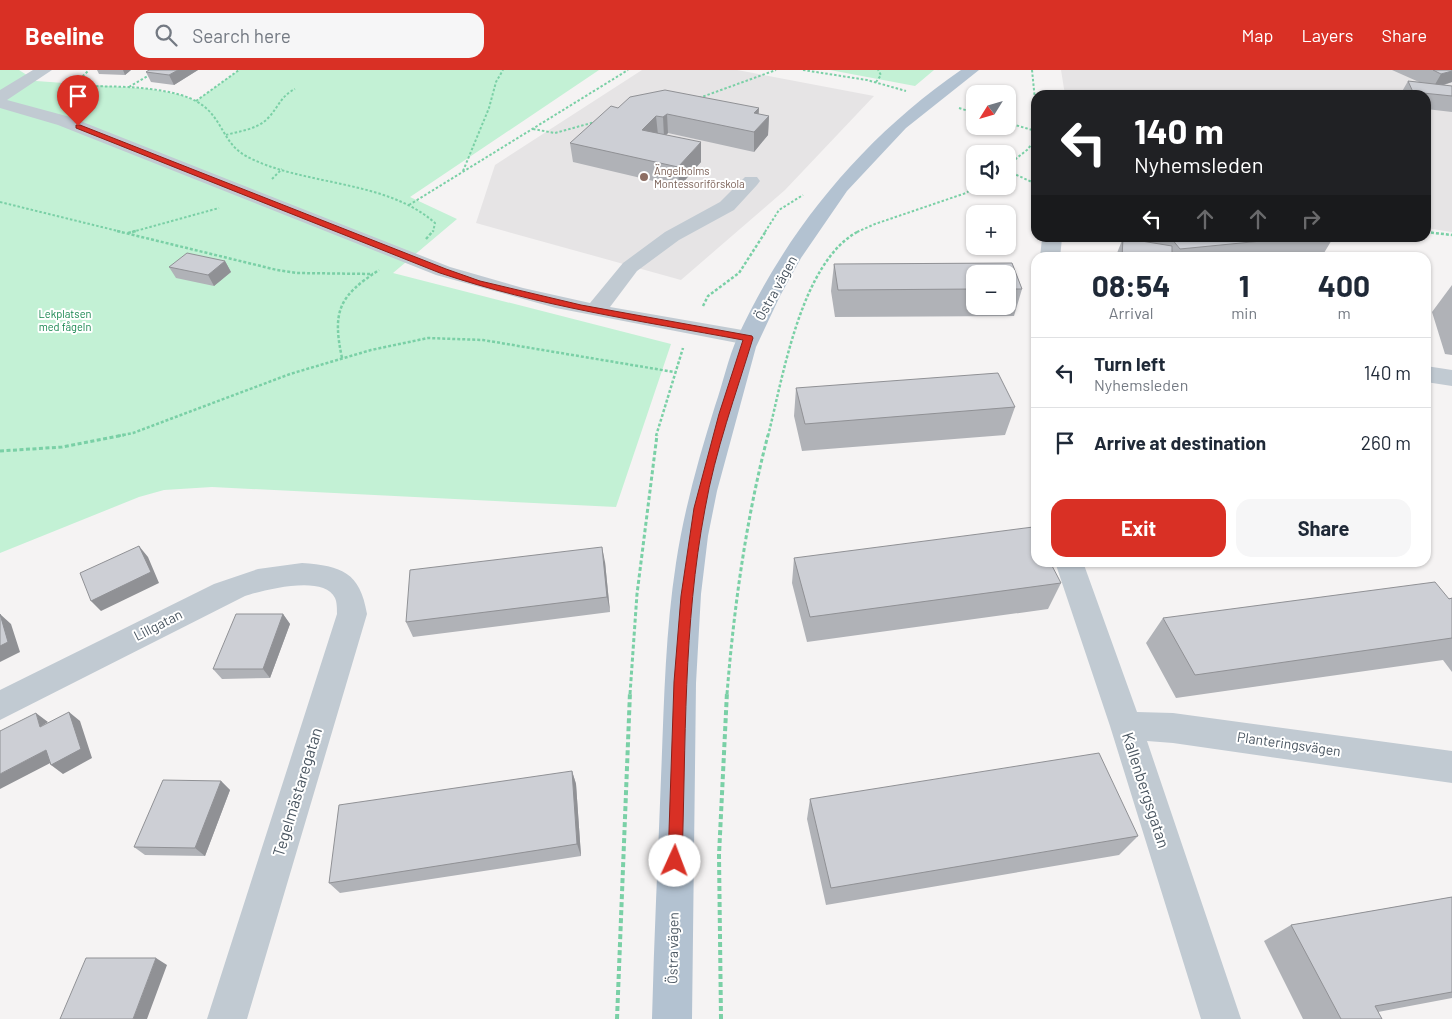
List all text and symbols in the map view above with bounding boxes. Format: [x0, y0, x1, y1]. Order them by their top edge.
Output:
search box [134, 13, 484, 58]
text: Beeline [25, 21, 104, 50]
icon: search [152, 21, 180, 49]
text: Search here [192, 24, 291, 47]
text: Map [1241, 24, 1273, 46]
text: Layers [1301, 24, 1354, 46]
text: Share [1382, 24, 1427, 46]
pin [57, 75, 99, 126]
icon: arrive [64, 82, 92, 110]
north arrow [966, 85, 1016, 135]
map controls [966, 85, 1016, 315]
text: 140 m [1134, 109, 1224, 151]
icon: left [1051, 110, 1116, 175]
button: sound [966, 145, 1016, 195]
text: Nyhemsleden [1134, 151, 1264, 177]
place label: Ängelholms Montessoriförskola [654, 163, 745, 190]
marker: Ängelholms Montessoriförskola [638, 171, 650, 183]
button: + [966, 205, 1016, 255]
icon: left [1138, 205, 1166, 233]
icon: ahead [1191, 205, 1219, 233]
icon: ahead [1244, 205, 1272, 233]
icon: right [1297, 205, 1325, 233]
street label: Östra vägen [751, 252, 800, 323]
button: − [966, 265, 1016, 315]
text: 08:54 [1092, 267, 1170, 303]
text: 1 [1239, 267, 1249, 303]
text: 400 [1318, 267, 1370, 303]
text: Arrival [1109, 303, 1153, 322]
text: min [1231, 303, 1257, 322]
text: m [1337, 303, 1351, 322]
park label: Lekplatsen med fågeln [39, 307, 92, 333]
text: Turn left [1094, 352, 1165, 375]
icon: left [1051, 359, 1079, 387]
text: 140 m [1364, 361, 1411, 384]
text: Nyhemsleden [1094, 375, 1188, 394]
icon: arrive [1051, 429, 1079, 457]
text: Arrive at destination [1094, 431, 1266, 454]
text: 260 m [1361, 431, 1411, 454]
button: Exit [1051, 499, 1226, 557]
button: Share [1236, 499, 1411, 557]
street label: Lillgatan [131, 605, 185, 644]
street label: Tegelmästaregatan [268, 725, 325, 859]
street label: Planteringsvägen [1236, 728, 1342, 759]
street label: Kallenbergsgatan [1119, 730, 1174, 850]
position arrow [648, 834, 700, 886]
street label: Östra vägen [663, 912, 682, 984]

